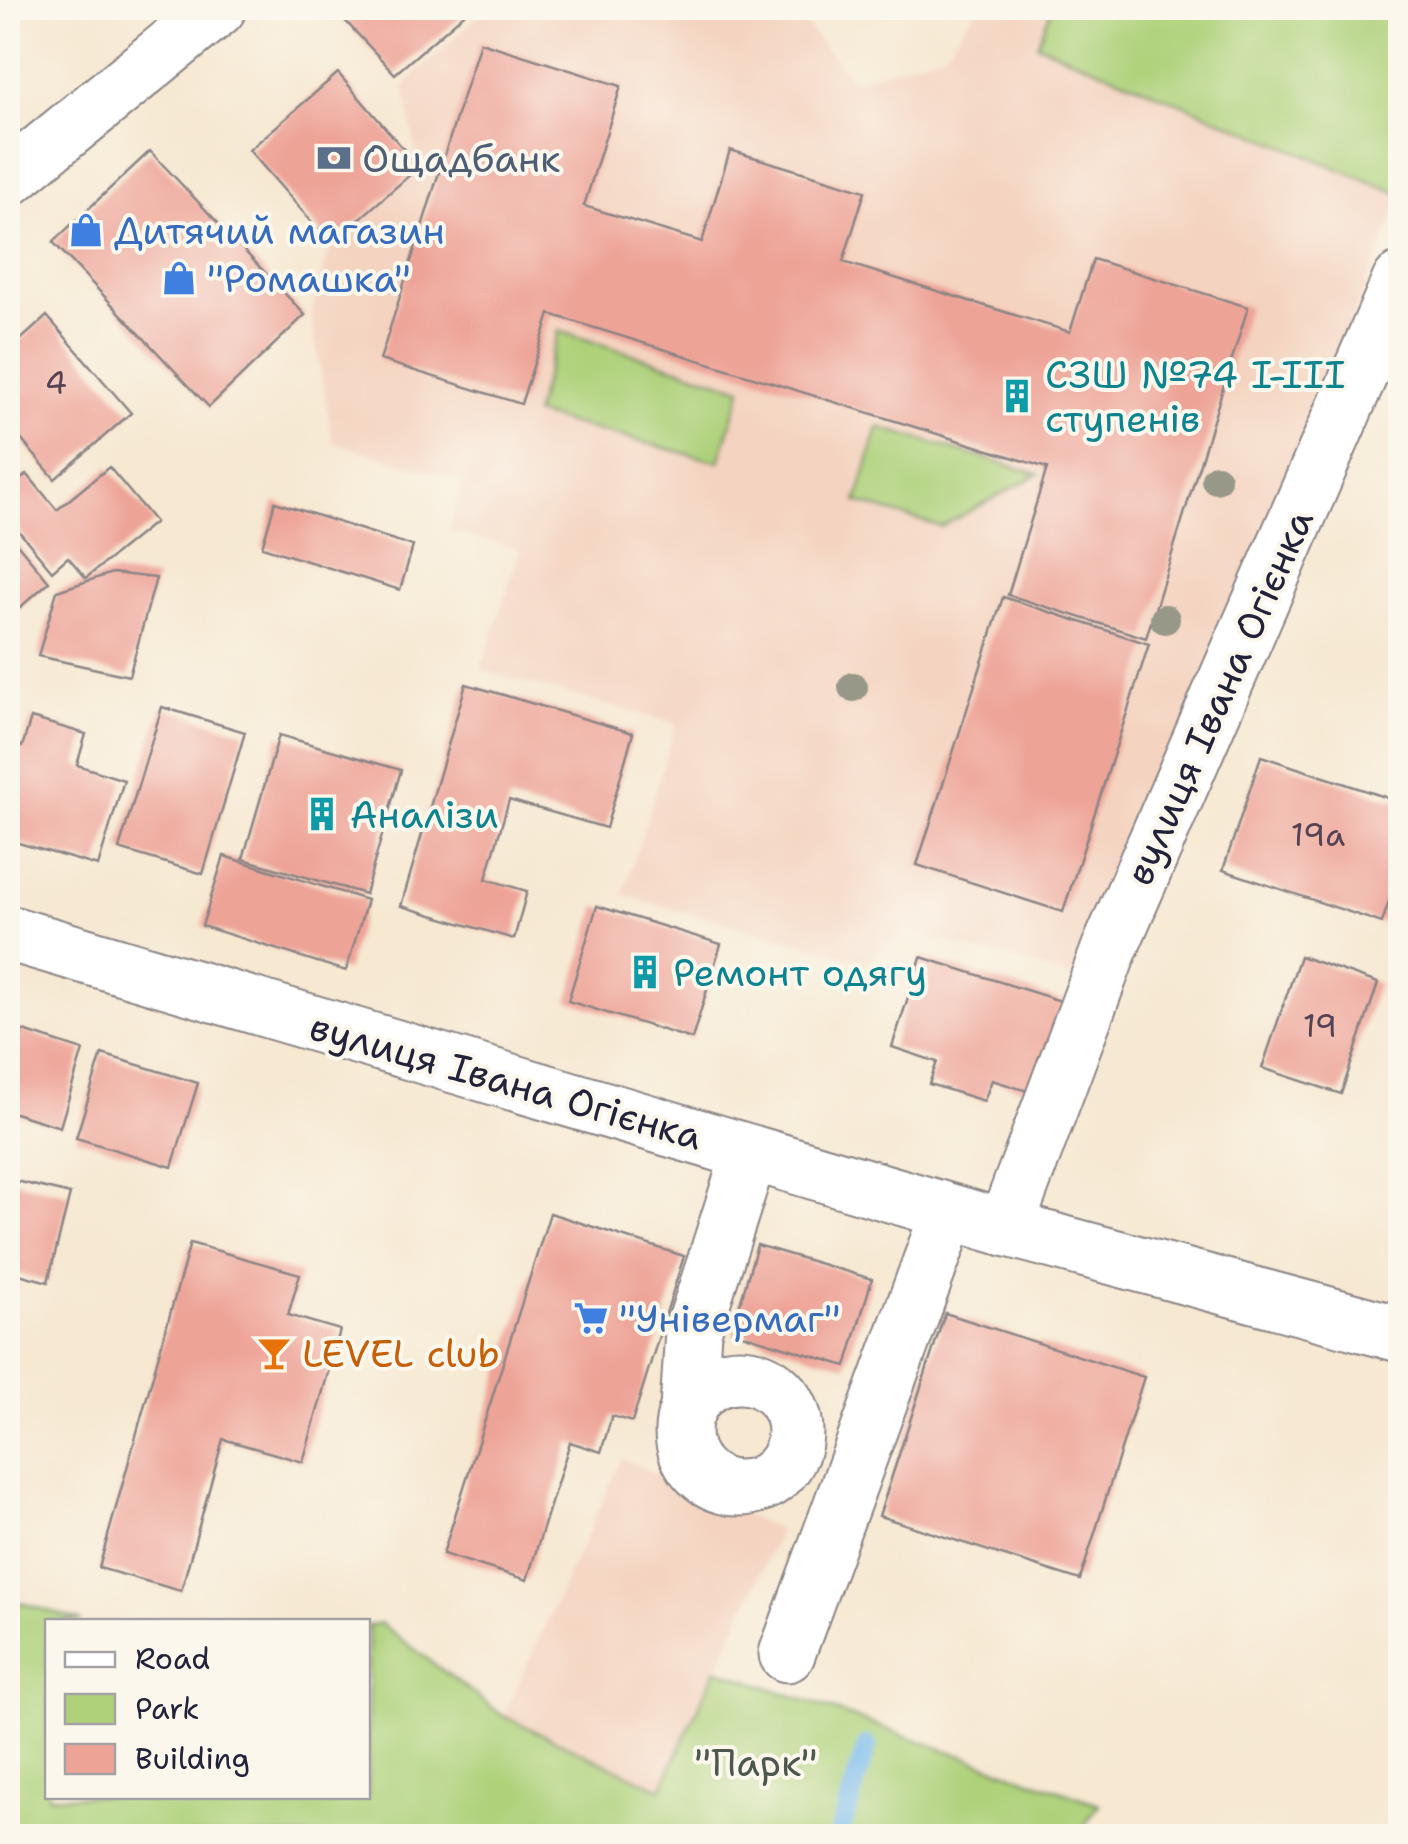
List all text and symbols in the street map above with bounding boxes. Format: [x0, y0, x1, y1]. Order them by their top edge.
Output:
place label: Ощадбанк [362, 133, 560, 184]
bank icon: Ощадбанк [315, 139, 353, 177]
place label: Дитячий магазин [114, 205, 445, 256]
shop icon: Дитячий магазин [67, 211, 105, 249]
place label: "Ромашка" [207, 253, 411, 304]
shop icon: "Ромашка" [160, 259, 198, 297]
place label: СЗШ №74 І-ІІІ ступенів [1045, 349, 1346, 444]
house number: 4 [45, 361, 67, 404]
building icon: СЗШ №74 І-ІІІ ступенів [998, 377, 1036, 415]
street label: вулиця Івана Огієнка [1113, 501, 1325, 893]
place label: Аналізи [350, 789, 499, 840]
building icon: Аналізи [303, 795, 341, 833]
house number: 19а [1291, 813, 1345, 856]
place label: Ремонт одягу [673, 947, 927, 998]
building icon: Ремонт одягу [626, 953, 664, 991]
street label: вулиця Івана Огієнка [304, 1001, 708, 1162]
house number: 19 [1303, 1004, 1337, 1047]
place label: "Універмаг" [619, 1293, 841, 1344]
supermarket icon: "Універмаг" [572, 1299, 610, 1337]
place label: LEVEL club [302, 1328, 500, 1379]
bar icon: LEVEL club [255, 1334, 293, 1372]
legend [45, 1619, 370, 1799]
text: Road [135, 1638, 210, 1679]
text: Park [135, 1688, 199, 1729]
park label: "Парк" [694, 1737, 818, 1788]
text: Building [135, 1738, 250, 1779]

